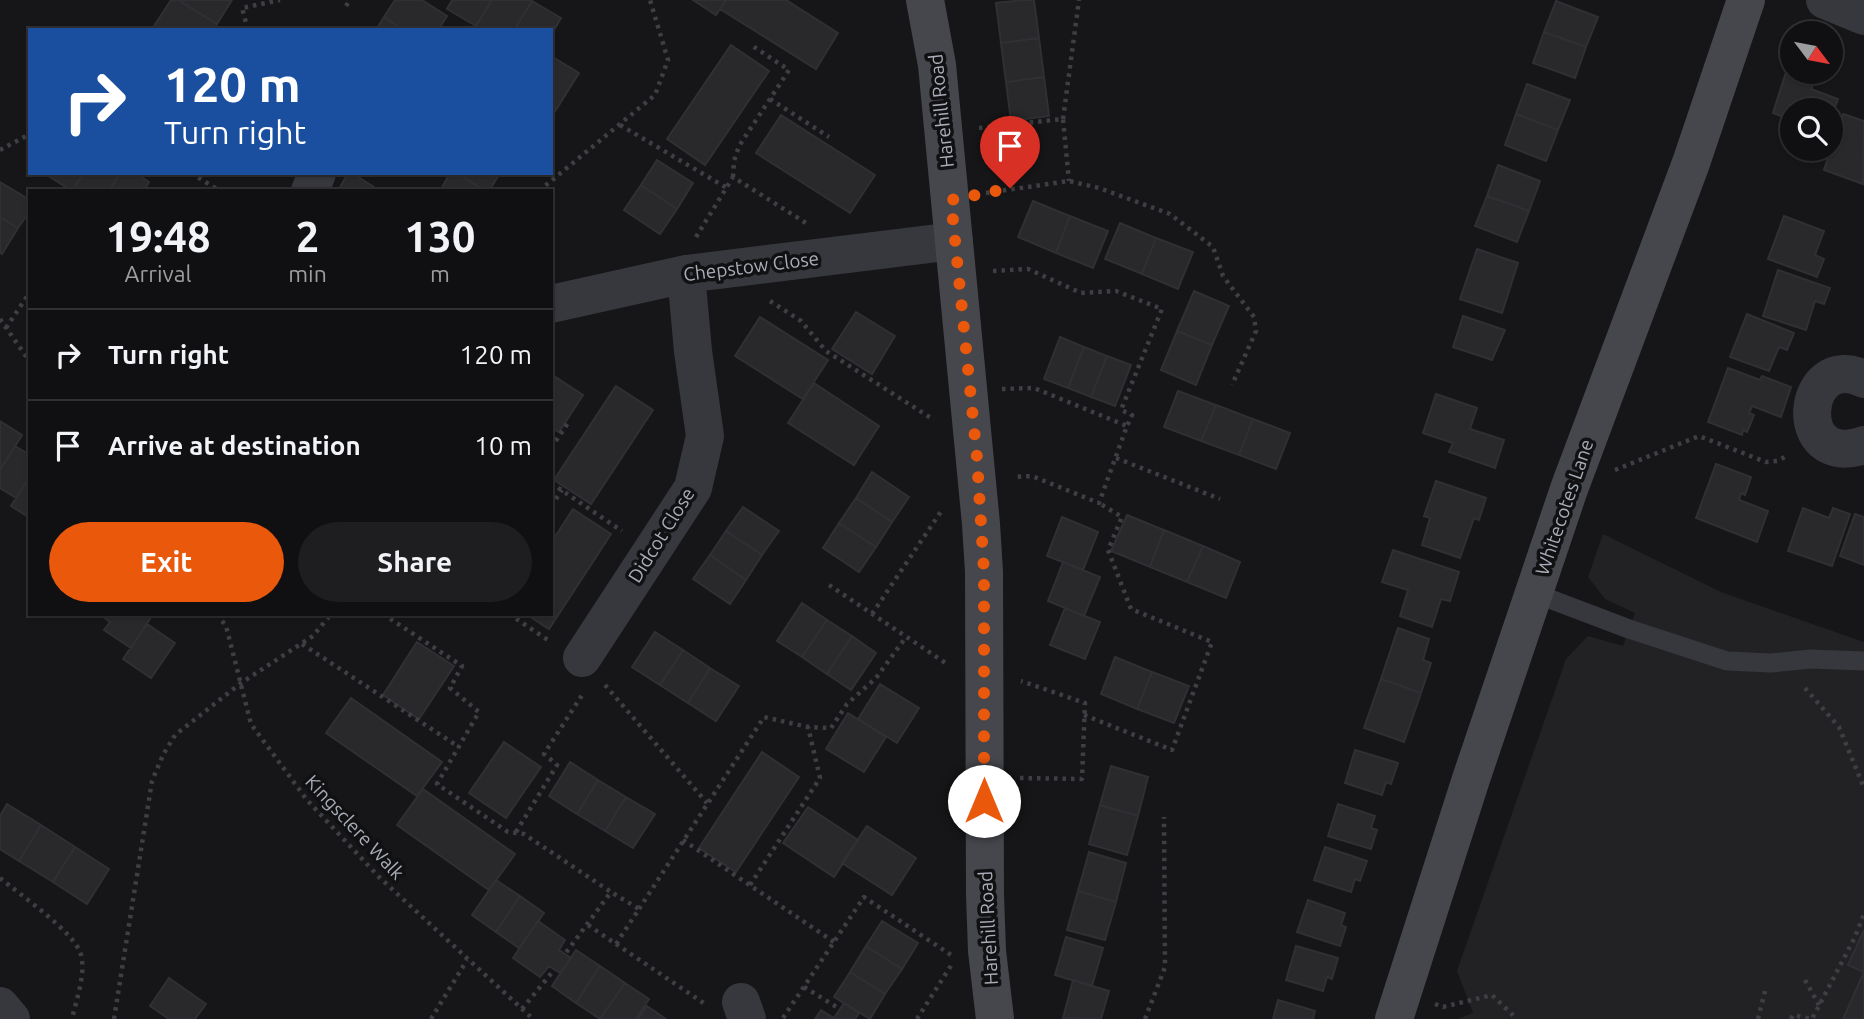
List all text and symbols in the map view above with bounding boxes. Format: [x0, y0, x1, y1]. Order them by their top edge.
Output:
north arrow [1780, 21, 1843, 84]
map controls [1780, 21, 1843, 161]
street label: Harehill Road [924, 53, 958, 169]
icon: right [49, 56, 140, 147]
text: 120 m [164, 56, 301, 111]
button: search [1780, 98, 1843, 161]
text: Turn right [164, 114, 306, 150]
pin [980, 116, 1040, 188]
icon: arrive [991, 127, 1029, 165]
text: 19:48 [106, 213, 211, 260]
text: 2 [296, 213, 319, 260]
text: 130 [404, 213, 475, 260]
street label: Chepstow Close [682, 247, 820, 285]
text: Arrival [125, 261, 192, 286]
text: min [288, 261, 327, 286]
text: m [430, 261, 450, 286]
icon: right [49, 336, 87, 374]
text: Turn right [108, 340, 229, 369]
text: 120 m [460, 340, 532, 369]
icon: arrive [49, 427, 87, 465]
text: Arrive at destination [108, 431, 361, 460]
text: 10 m [474, 431, 532, 460]
street label: Whitecotes Lane [1530, 436, 1598, 578]
street label: Didcot Close [623, 484, 699, 586]
button: Exit [49, 522, 284, 602]
button: Share [298, 522, 532, 602]
position arrow [947, 764, 1021, 838]
street label: Kingsclere Walk [301, 770, 409, 884]
street label: Harehill Road [974, 870, 1002, 986]

